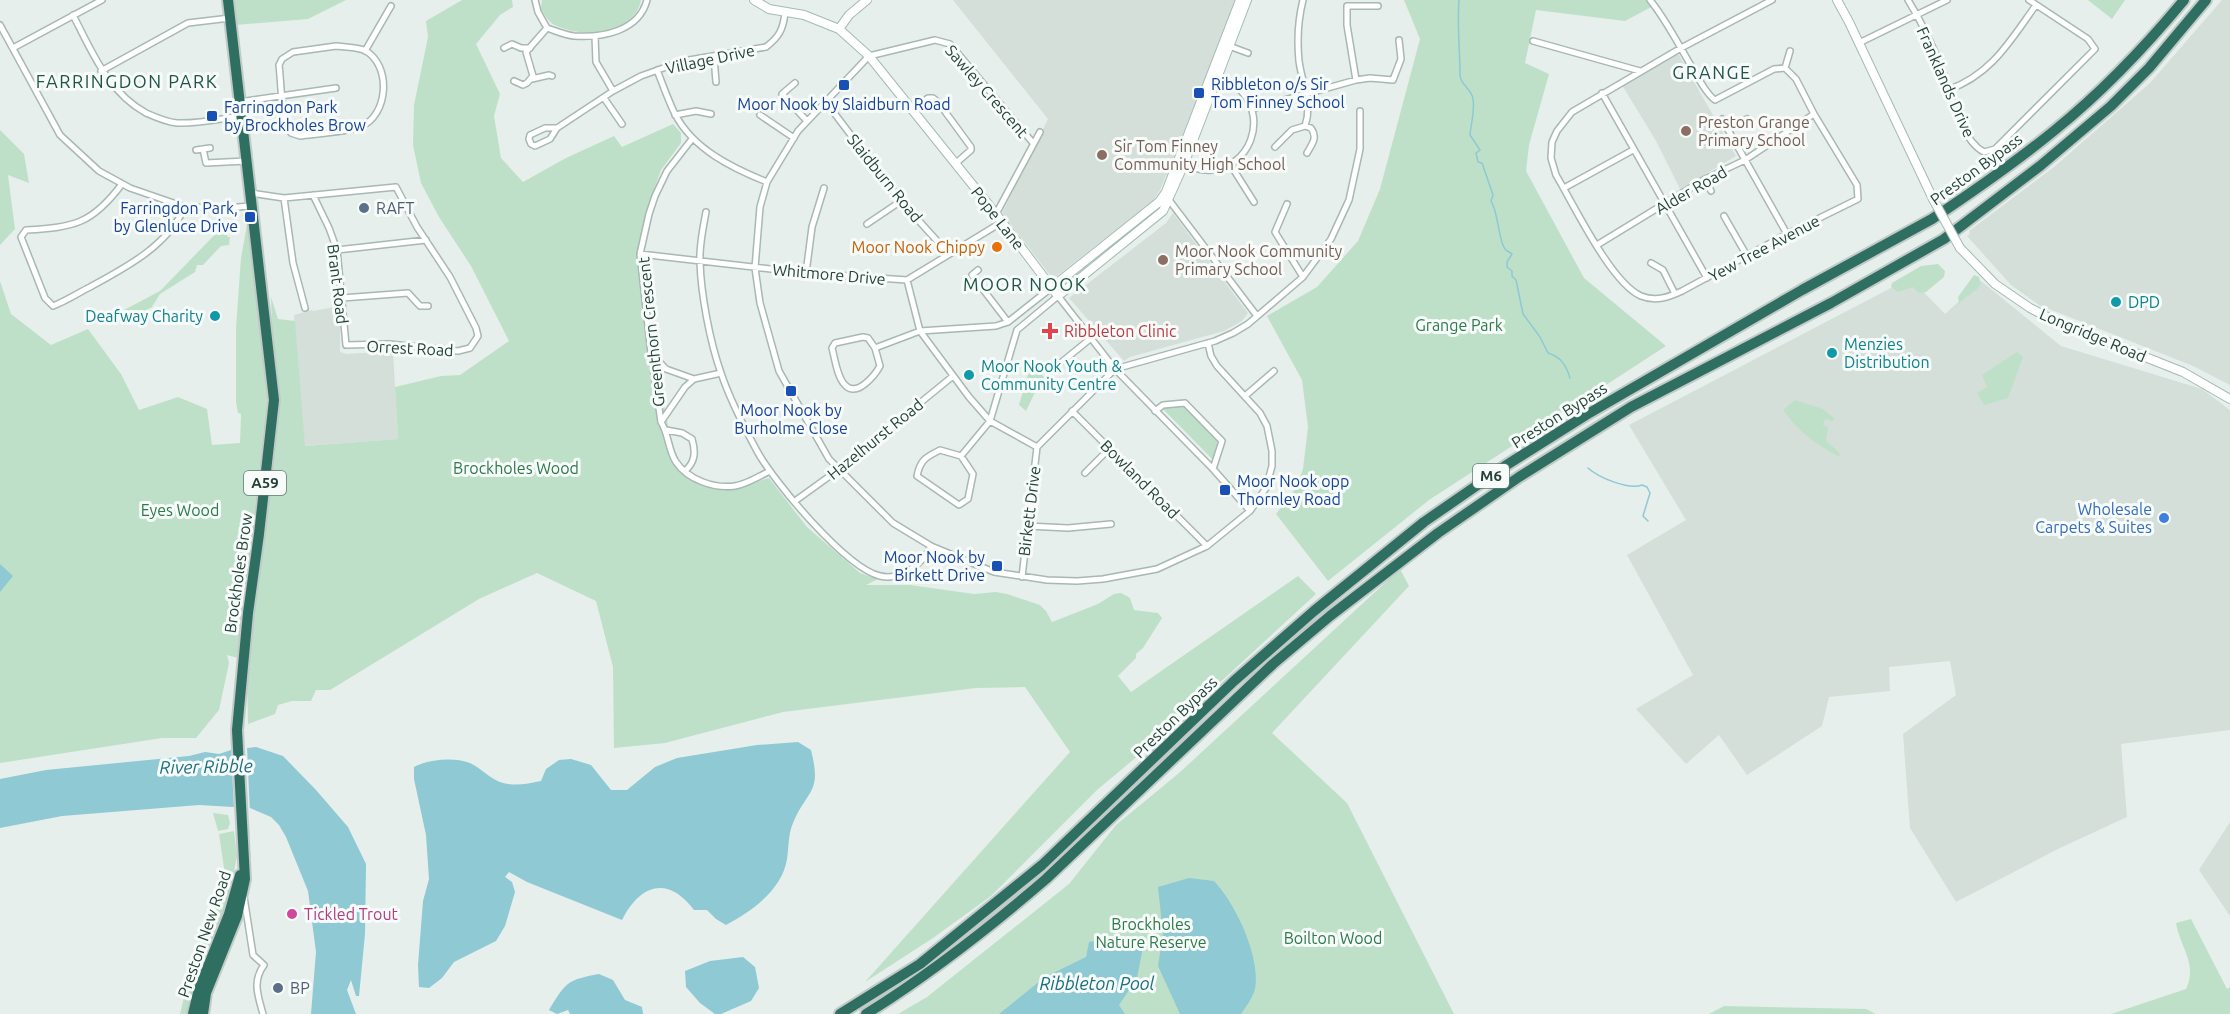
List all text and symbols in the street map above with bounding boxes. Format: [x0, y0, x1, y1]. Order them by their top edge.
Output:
street label: Franklands Drive [1914, 24, 1978, 140]
street label: Village Drive [664, 41, 756, 77]
street label: Sawley Crescent [942, 41, 1033, 141]
district label: GRANGE [1672, 62, 1752, 82]
district label: FARRINGDON PARK [36, 71, 218, 91]
place label: Ribbleton o/s Sir Tom Finney School [1211, 75, 1345, 111]
marker: Moor Nook by Slaidburn Road [837, 78, 851, 92]
marker: Ribbleton o/s Sir Tom Finney School [1192, 86, 1206, 100]
place label: Moor Nook by Slaidburn Road [737, 95, 951, 113]
place label: Farringdon Park by Brockholes Brow [224, 98, 366, 134]
marker: Farringdon Park by Brockholes Brow [205, 109, 219, 123]
place label: Preston Grange Primary School [1698, 113, 1810, 149]
marker: Preston Grange Primary School [1679, 124, 1693, 138]
street label: Slaidburn Road [844, 130, 926, 226]
street label: Preston Bypass [1927, 130, 2025, 208]
place label: Sir Tom Finney Community High School [1114, 137, 1286, 173]
marker: Sir Tom Finney Community High School [1095, 148, 1109, 162]
street label: Alder Road [1652, 162, 1730, 218]
street label: Pope Lane [968, 183, 1028, 253]
place label: Farringdon Park, by Glenluce Drive [113, 199, 238, 235]
place label: RAFT [376, 199, 414, 217]
marker: RAFT [357, 201, 371, 215]
marker: Farringdon Park, by Glenluce Drive [243, 210, 257, 224]
street label: Yew Tree Avenue [1705, 211, 1823, 285]
place label: Moor Nook Chippy [852, 238, 985, 256]
marker: Moor Nook Chippy [990, 240, 1004, 254]
place label: Moor Nook Community Primary School [1175, 242, 1342, 278]
street label: Brant Road [324, 243, 352, 325]
marker: Moor Nook Community Primary School [1156, 253, 1170, 267]
street label: Greenthorn Crescent [634, 256, 668, 408]
street label: Whitmore Drive [772, 260, 886, 288]
district label: MOOR NOOK [963, 274, 1087, 294]
place label: DPD [2128, 293, 2160, 311]
marker: DPD [2109, 295, 2123, 309]
street label: Longridge Road [2037, 304, 2149, 366]
place label: Deafway Charity [85, 307, 203, 325]
marker: Deafway Charity [208, 309, 222, 323]
park label: Grange Park [1415, 316, 1503, 334]
marker: Ribbleton Clinic [1041, 322, 1059, 340]
place label: Ribbleton Clinic [1064, 322, 1177, 340]
place label: Menzies Distribution [1844, 335, 1930, 371]
street label: Orrest Road [366, 337, 454, 359]
marker: Menzies Distribution [1825, 346, 1839, 360]
place label: Moor Nook Youth & Community Centre [981, 357, 1122, 393]
marker: Moor Nook Youth & Community Centre [962, 368, 976, 382]
street label: Preston Bypass [1508, 378, 1610, 452]
marker: Moor Nook by Burholme Close [784, 384, 798, 398]
street label: Hazelhurst Road [824, 395, 926, 483]
place label: Moor Nook by Burholme Close [734, 401, 848, 437]
street label: Bowland Road [1097, 436, 1183, 522]
park label: Brockholes Wood [453, 459, 579, 477]
road number: M6 [1473, 464, 1509, 488]
street label: Birkett Drive [1015, 465, 1043, 557]
road number: A59 [244, 471, 286, 495]
place label: Moor Nook opp Thornley Road [1237, 472, 1349, 508]
marker: Moor Nook opp Thornley Road [1218, 483, 1232, 497]
place label: Wholesale Carpets & Suites [2035, 500, 2152, 536]
park label: Eyes Wood [141, 501, 219, 519]
street label: Brockholes Brow [221, 511, 255, 634]
marker: Wholesale Carpets & Suites [2157, 511, 2171, 525]
place label: Moor Nook by Birkett Drive [884, 548, 985, 584]
marker: Moor Nook by Birkett Drive [990, 559, 1004, 573]
street label: Preston Bypass [1129, 673, 1221, 761]
water label: River Ribble [159, 755, 253, 777]
street label: Preston New Road [174, 868, 234, 1000]
place label: Tickled Trout [304, 905, 399, 923]
marker: Tickled Trout [285, 907, 299, 921]
park label: Brockholes Nature Reserve [1095, 915, 1207, 951]
park label: Boilton Wood [1284, 929, 1382, 947]
water label: Ribbleton Pool [1039, 973, 1155, 993]
place label: BP [290, 979, 310, 997]
marker: BP [271, 981, 285, 995]

